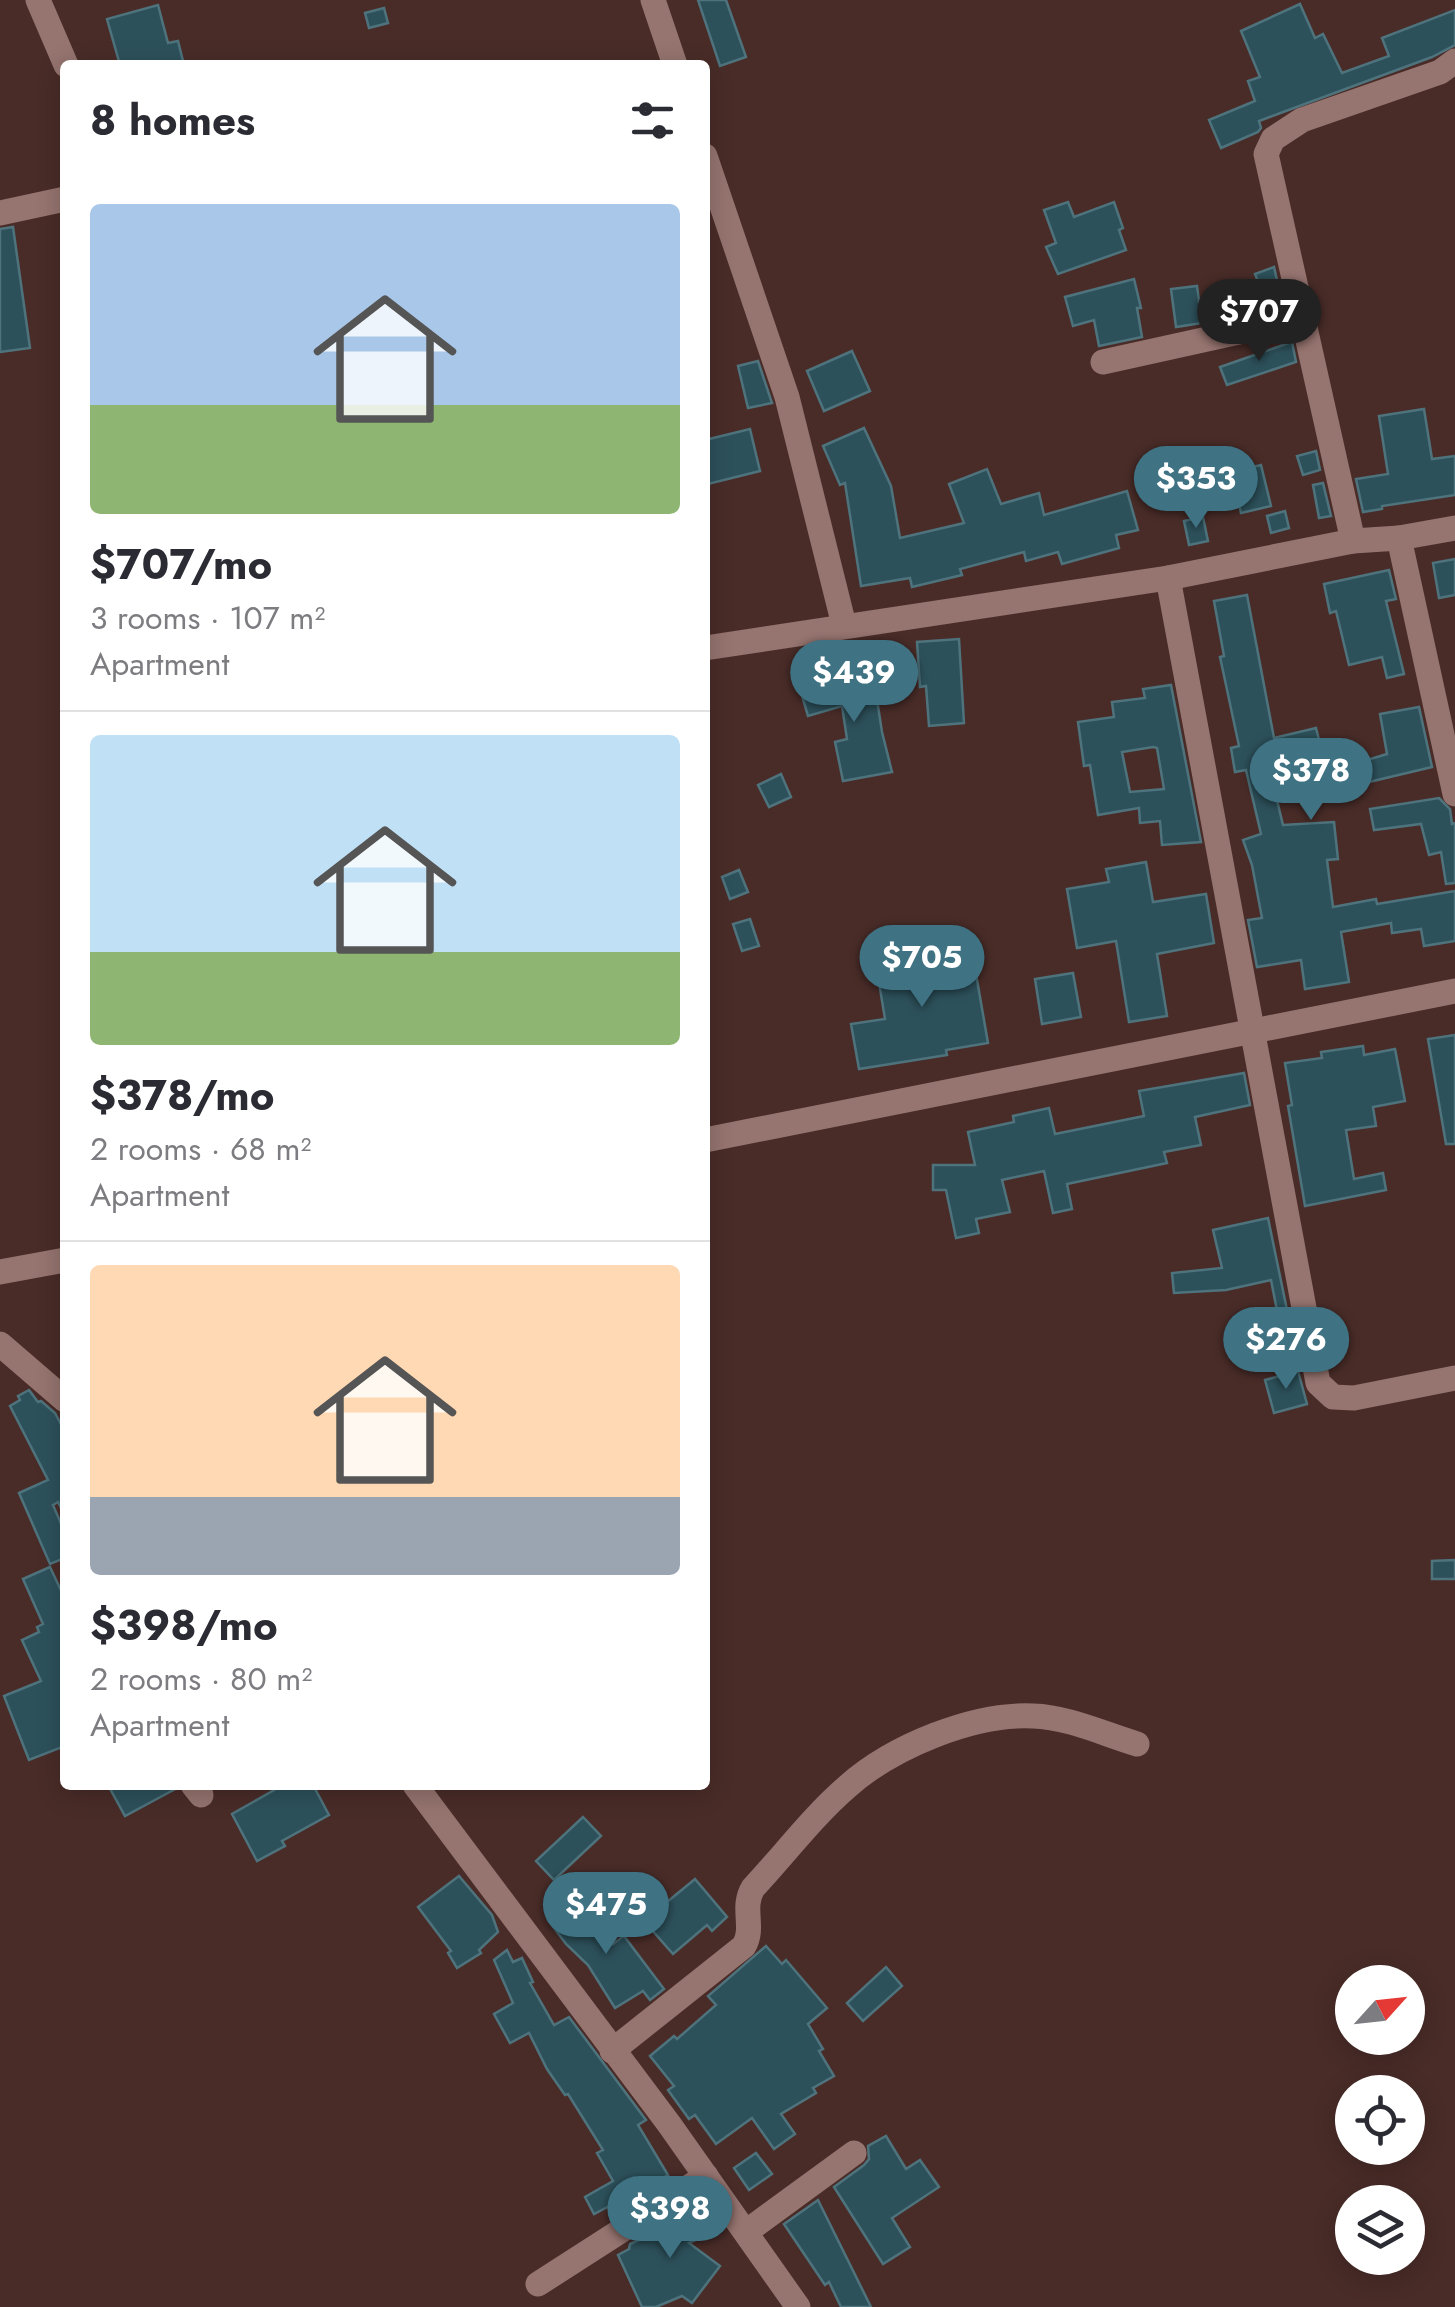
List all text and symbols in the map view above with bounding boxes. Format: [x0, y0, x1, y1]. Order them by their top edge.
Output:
text: 8 homes [90, 90, 255, 151]
icon: filters [625, 93, 680, 148]
icon: home [295, 269, 475, 449]
pin: $707 [1200, 279, 1318, 364]
text: $707 [1219, 288, 1299, 334]
pin: $353 [1137, 446, 1255, 531]
text: $353 [1156, 455, 1236, 501]
text: $707/mo [90, 534, 272, 595]
text: 3 rooms · 107 m² [90, 595, 325, 641]
pin: $439 [795, 640, 913, 725]
text: Apartment [90, 641, 229, 687]
text: $439 [812, 649, 896, 695]
pin: $378 [1252, 738, 1370, 823]
text: $378 [1272, 747, 1350, 793]
icon: home [295, 800, 475, 980]
pin: $705 [863, 925, 981, 1010]
text: $705 [881, 934, 963, 980]
text: $378/mo [90, 1065, 274, 1126]
text: 2 rooms · 68 m² [90, 1126, 311, 1172]
text: Apartment [90, 1172, 229, 1218]
pin: $276 [1227, 1307, 1345, 1392]
text: $276 [1245, 1316, 1327, 1362]
icon: home [295, 1330, 475, 1510]
text: $398/mo [90, 1595, 278, 1656]
text: 2 rooms · 80 m² [90, 1656, 312, 1702]
text: Apartment [90, 1702, 229, 1748]
pin: $475 [547, 1872, 665, 1957]
text: $475 [565, 1881, 647, 1927]
north arrow [1335, 1965, 1425, 2055]
map controls [1335, 1965, 1425, 2275]
button: locate [1335, 2075, 1425, 2165]
pin: $398 [611, 2176, 729, 2261]
text: $398 [629, 2185, 711, 2231]
button: layers [1335, 2185, 1425, 2275]

